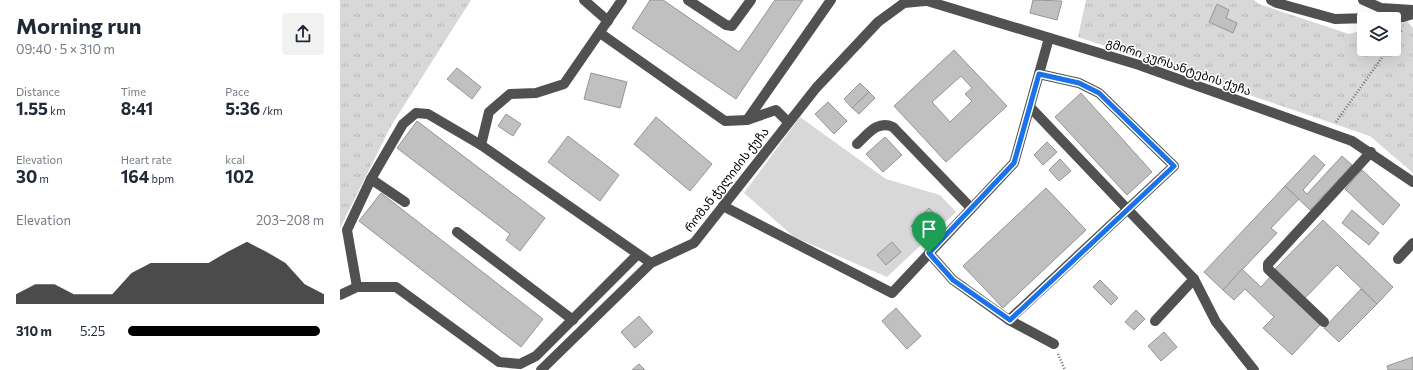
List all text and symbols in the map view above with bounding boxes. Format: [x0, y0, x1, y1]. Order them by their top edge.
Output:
text: Morning run [16, 12, 142, 39]
map controls [1357, 12, 1401, 56]
button: layers [1357, 12, 1401, 56]
button: share [282, 13, 324, 55]
street label: გმირი კურსანტების ქუჩა [1104, 35, 1253, 98]
text: 09:40 · 5 × 310 m [16, 41, 115, 57]
text: Distance [16, 85, 60, 98]
text: Time [121, 85, 146, 98]
text: Pace [225, 85, 249, 98]
text: 1.55 [16, 98, 48, 119]
text: 8:41 [121, 98, 153, 119]
text: 5:36 [225, 98, 260, 119]
text: km [48, 104, 66, 117]
text: /km [260, 104, 283, 117]
street label: რომან ჭელიძის ქუჩა [681, 124, 773, 235]
text: Elevation [16, 153, 62, 166]
text: Heart rate [121, 153, 172, 166]
text: kcal [225, 153, 245, 166]
text: 30 [16, 166, 37, 187]
text: 164 [121, 166, 149, 187]
text: 102 [225, 166, 254, 187]
text: m [37, 172, 49, 185]
text: bpm [149, 172, 174, 185]
text: Elevation [16, 212, 71, 228]
text: 203–208 m [256, 212, 324, 228]
pin [912, 212, 946, 253]
icon: arrive [918, 218, 940, 240]
text: 310 m [16, 323, 52, 339]
text: 5:25 [80, 323, 105, 339]

